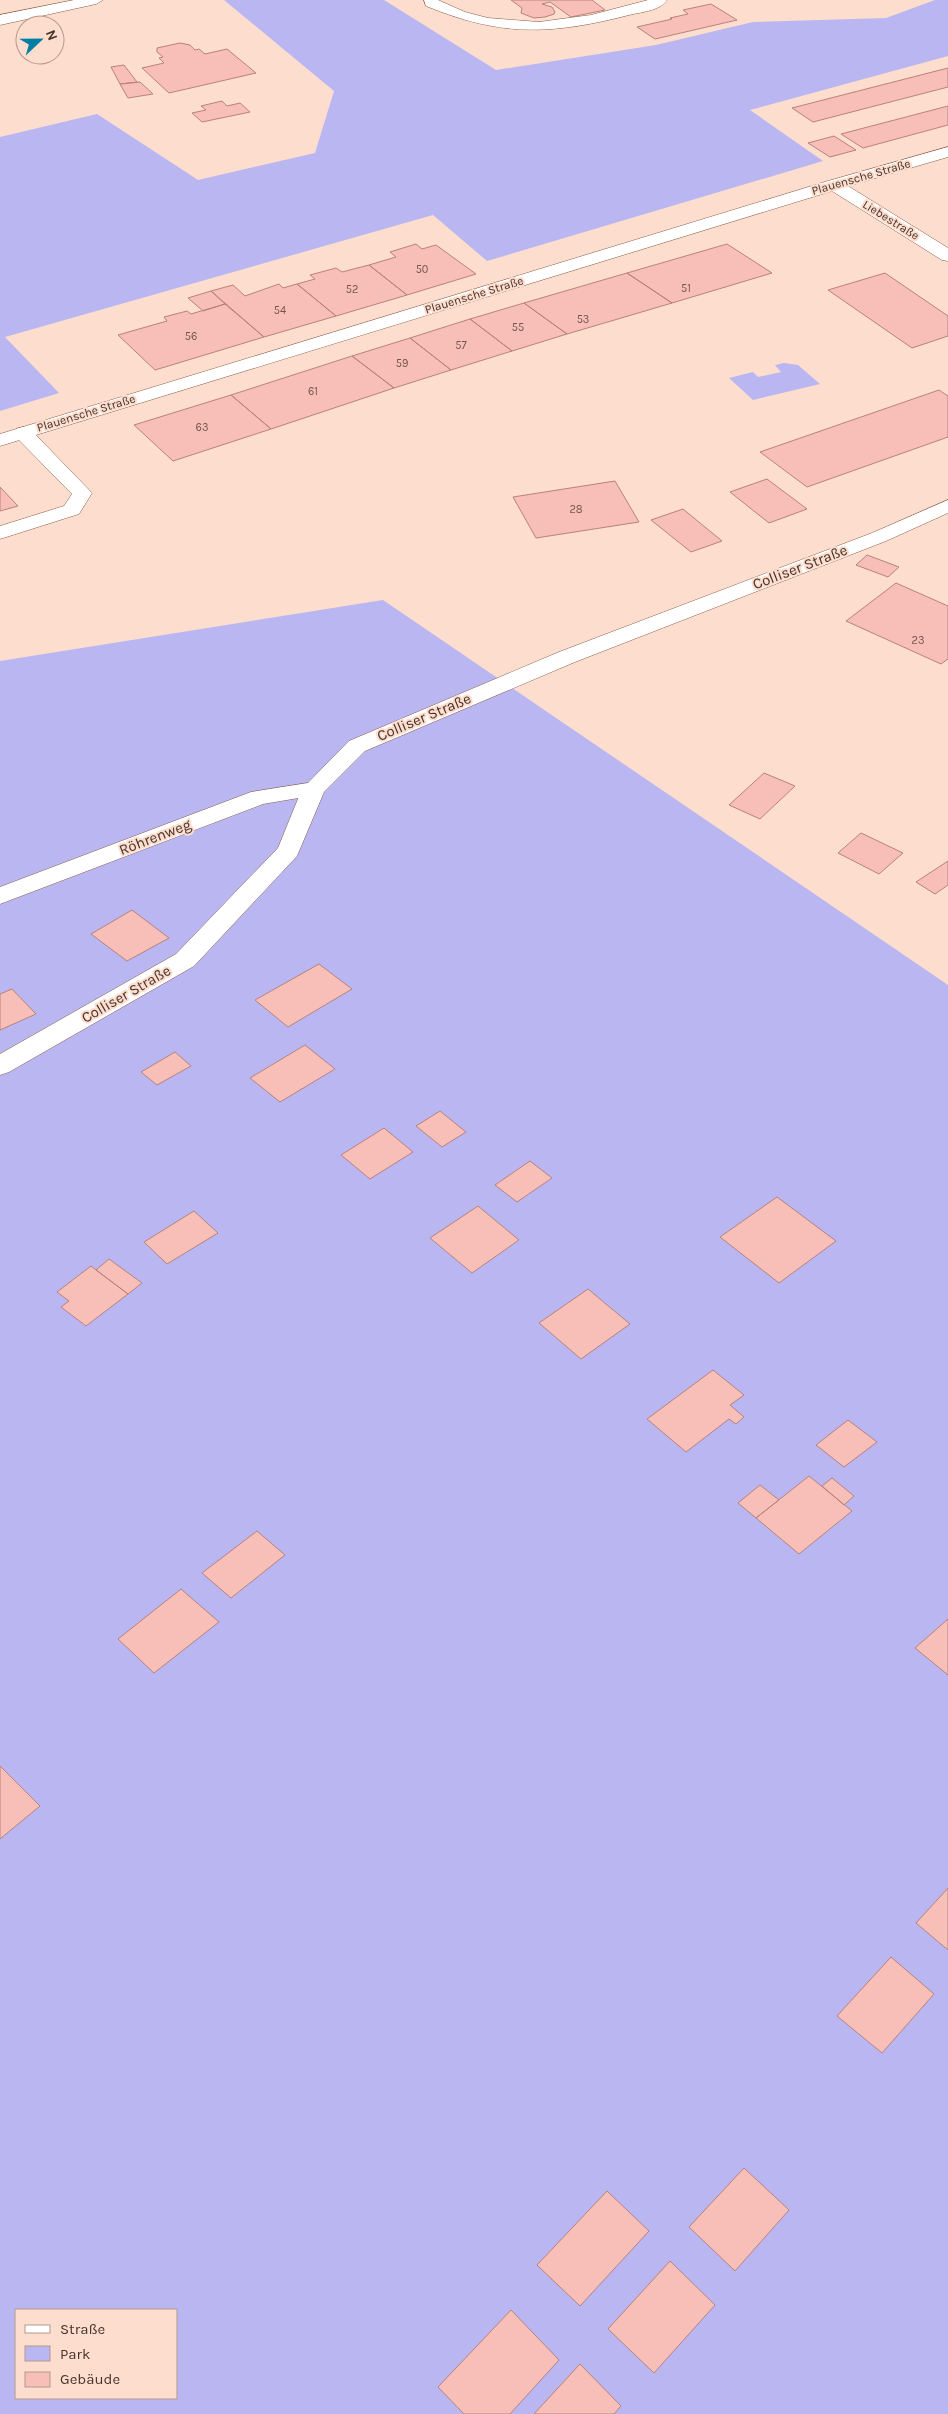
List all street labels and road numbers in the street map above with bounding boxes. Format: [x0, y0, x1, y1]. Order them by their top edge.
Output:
street label: Plauensche Straße [810, 156, 912, 198]
street label: Liebestraße [860, 197, 922, 243]
street label: Plauensche Straße [423, 273, 525, 317]
street label: Plauensche Straße [35, 391, 137, 435]
street label: Colliser Straße [750, 541, 850, 593]
street label: Colliser Straße [374, 689, 474, 745]
street label: Röhrenweg [116, 815, 194, 859]
street label: Colliser Straße [78, 961, 174, 1027]

